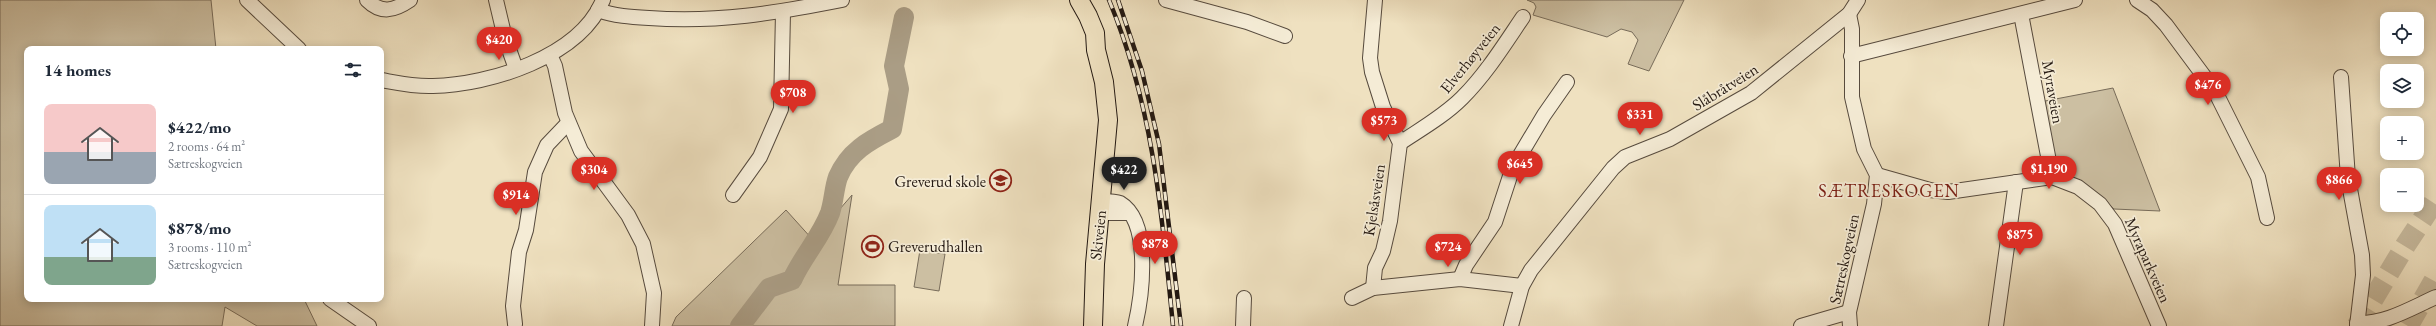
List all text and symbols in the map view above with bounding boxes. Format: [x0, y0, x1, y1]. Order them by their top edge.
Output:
map controls [2380, 12, 2424, 212]
button: locate [2380, 12, 2424, 56]
street label: Elverhøyveien [1435, 18, 1505, 98]
pin: $420 [475, 27, 523, 61]
text: $420 [486, 31, 512, 48]
street label: Slåbråtveien [1688, 58, 1762, 116]
text: 14 homes [44, 59, 111, 81]
icon: filters [342, 59, 364, 81]
street label: Myraveien [2037, 59, 2069, 126]
button: layers [2380, 64, 2424, 108]
pin: $476 [2184, 72, 2232, 106]
text: $476 [2195, 76, 2221, 93]
pin: $708 [769, 80, 817, 114]
text: $708 [780, 84, 806, 101]
pin: $331 [1616, 102, 1664, 136]
text: $331 [1627, 106, 1653, 123]
pin: $573 [1360, 108, 1408, 142]
text: $573 [1371, 112, 1397, 129]
text: $422/mo [168, 116, 231, 138]
button: + [2380, 116, 2424, 160]
icon: home [76, 120, 124, 168]
text: 2 rooms · 64 m² [168, 138, 245, 155]
pin: $645 [1496, 151, 1544, 185]
text: Sætreskogveien [168, 155, 243, 172]
text: $645 [1507, 155, 1533, 172]
pin: $1,190 [2016, 156, 2082, 190]
pin: $304 [570, 157, 618, 191]
pin: $422 [1100, 157, 1148, 191]
text: $1,190 [2031, 160, 2067, 177]
text: $304 [581, 161, 607, 178]
text: $422 [1111, 161, 1137, 178]
street label: Kjelsåsveien [1358, 162, 1390, 238]
pin: $866 [2315, 167, 2363, 201]
school or university icon: Greverud skole [988, 168, 1014, 194]
button: − [2380, 168, 2424, 212]
place label: Greverud skole [894, 171, 986, 192]
text: $866 [2326, 171, 2352, 188]
district label: SÆTRESKOGEN [1818, 179, 1960, 202]
pin: $914 [492, 182, 540, 216]
text: $914 [503, 186, 529, 203]
street label: Skiveien [1085, 208, 1111, 261]
street label: Sætreskogveien [1824, 211, 1864, 306]
street label: Myraparkveien [2120, 214, 2176, 306]
text: $878/mo [168, 217, 231, 239]
icon: home [76, 221, 124, 269]
pin: $875 [1996, 222, 2044, 256]
text: $875 [2007, 226, 2033, 243]
pin: $878 [1131, 231, 1179, 265]
sports icon: Greverudhallen [860, 233, 886, 259]
pin: $724 [1424, 234, 1472, 268]
text: $878 [1142, 235, 1168, 252]
place label: Greverudhallen [888, 236, 984, 257]
text: $724 [1435, 238, 1461, 255]
text: 3 rooms · 110 m² [168, 239, 252, 256]
text: Sætreskogveien [168, 256, 243, 273]

